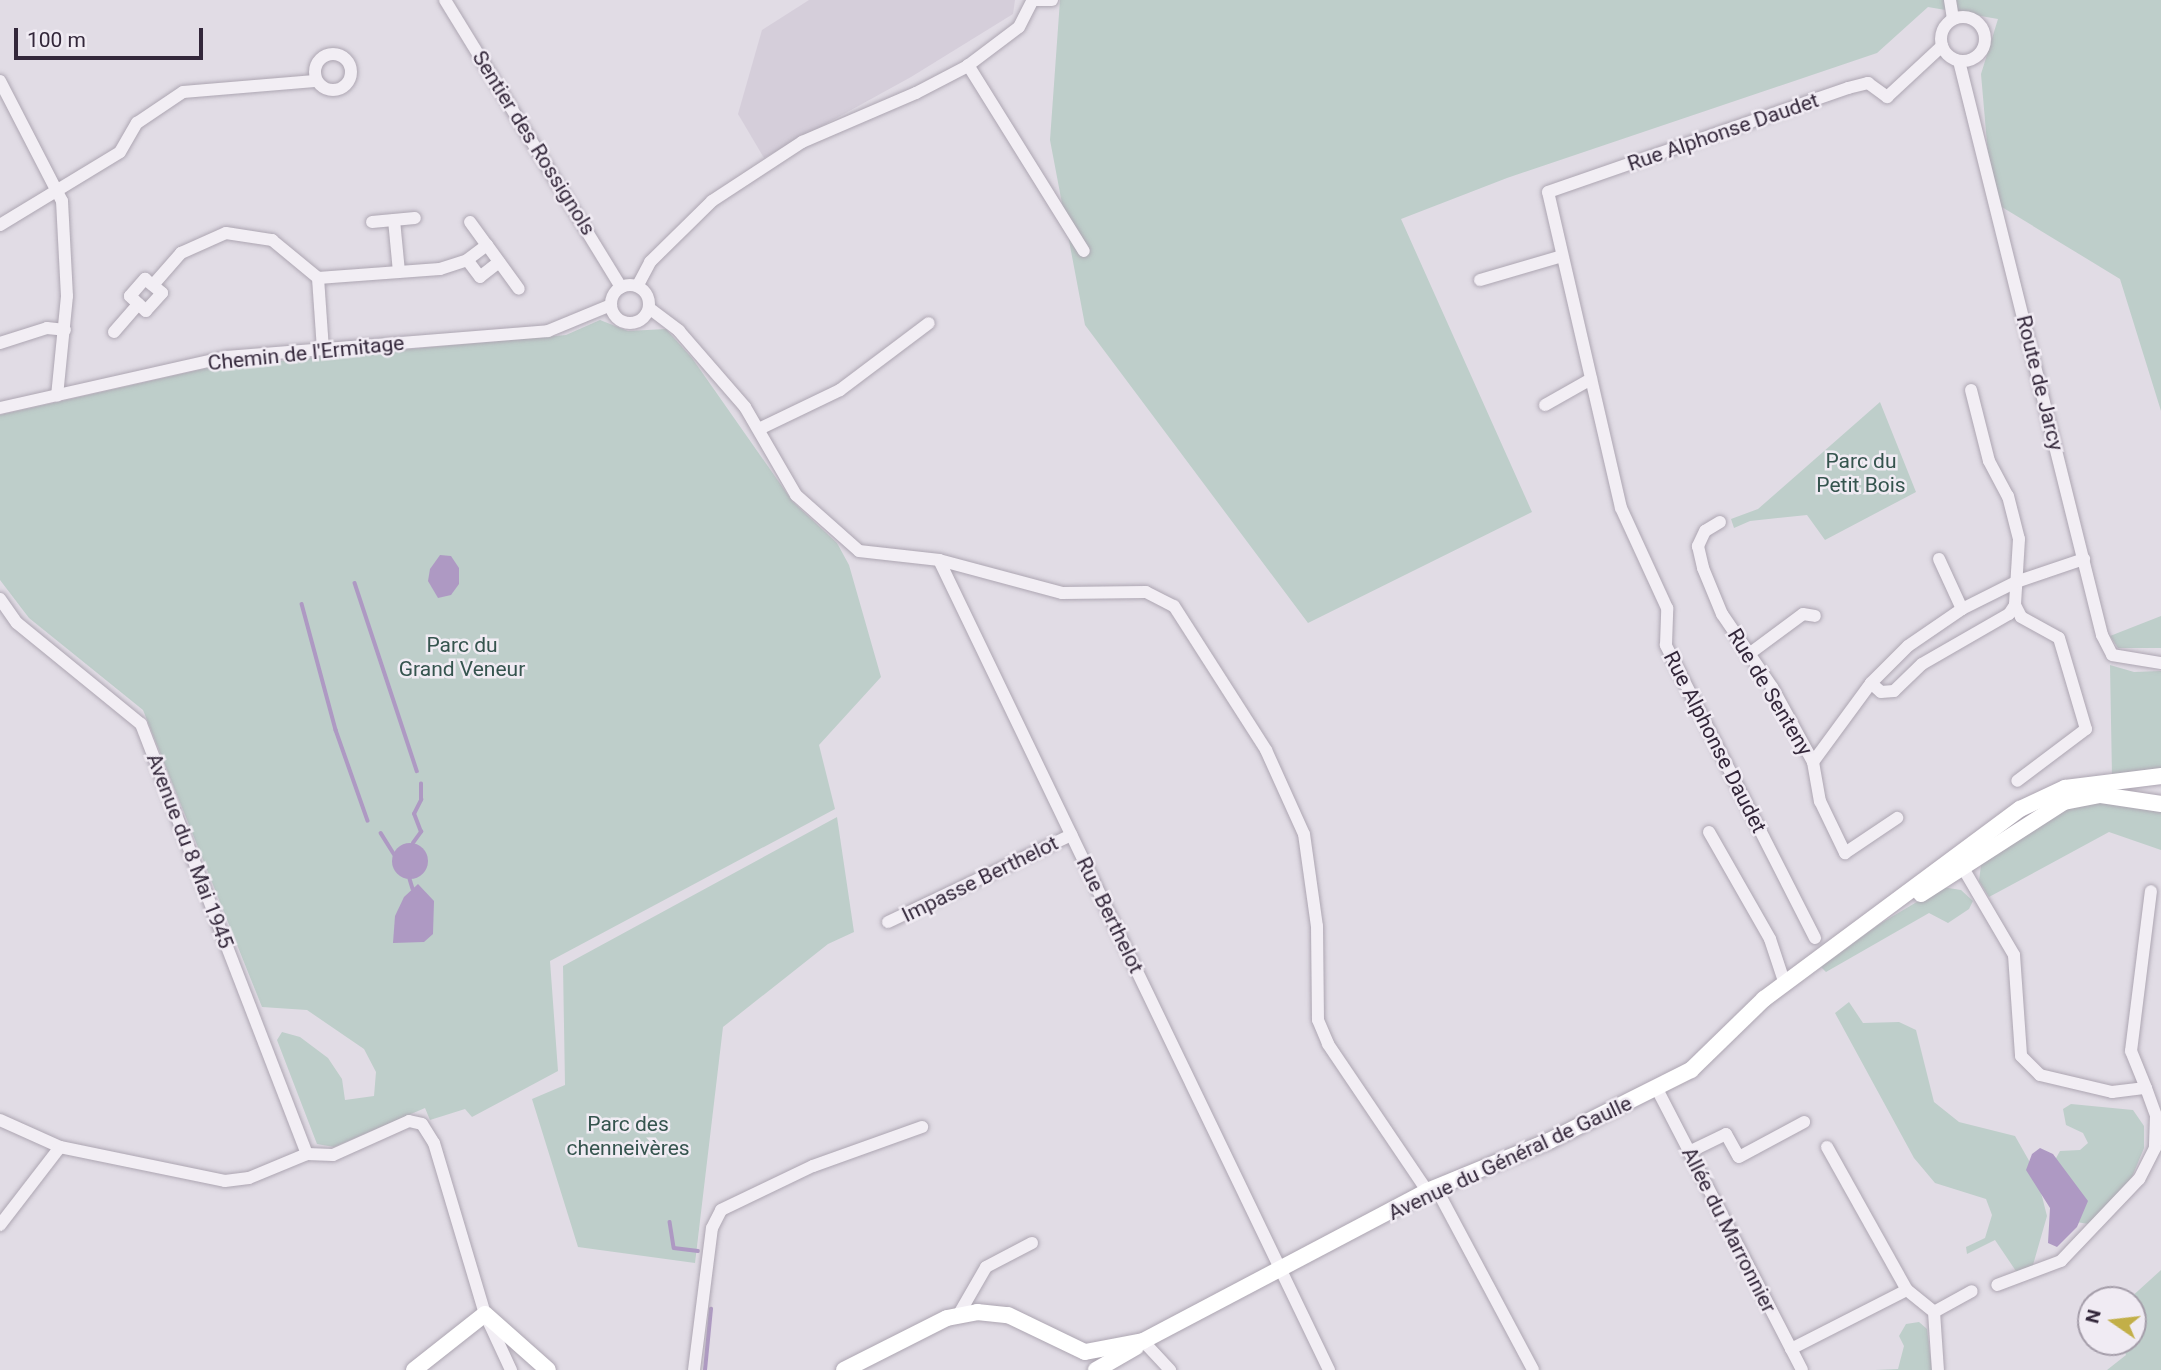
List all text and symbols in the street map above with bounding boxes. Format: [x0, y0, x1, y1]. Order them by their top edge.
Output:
scale bar [18, 14, 206, 58]
text: 100 m [27, 28, 86, 52]
street label: Sentier des Rossignols [467, 46, 601, 240]
street label: Rue Alphonse Daudet [1624, 87, 1822, 177]
street label: Route de Jarcy [2011, 313, 2069, 453]
street label: Chemin de l'Ermitage [206, 330, 406, 376]
park label: Parc du Petit Bois [1816, 448, 1906, 498]
street label: Rue de Senteny [1722, 624, 1818, 760]
park label: Parc du Grand Veneur [399, 632, 525, 682]
street label: Rue Alphonse Daudet [1658, 647, 1772, 837]
street label: Avenue du 8 Mai 1945 [141, 750, 239, 952]
street label: Impasse Berthelot [898, 830, 1062, 928]
street label: Rue Berthelot [1071, 853, 1149, 977]
street label: Avenue du Général de Gaulle [1384, 1090, 1636, 1226]
park label: Parc des chenneivères [566, 1111, 690, 1161]
street label: Allée du Marronnier [1676, 1143, 1782, 1317]
north arrow [2077, 1286, 2147, 1356]
text: N [2080, 1307, 2106, 1326]

